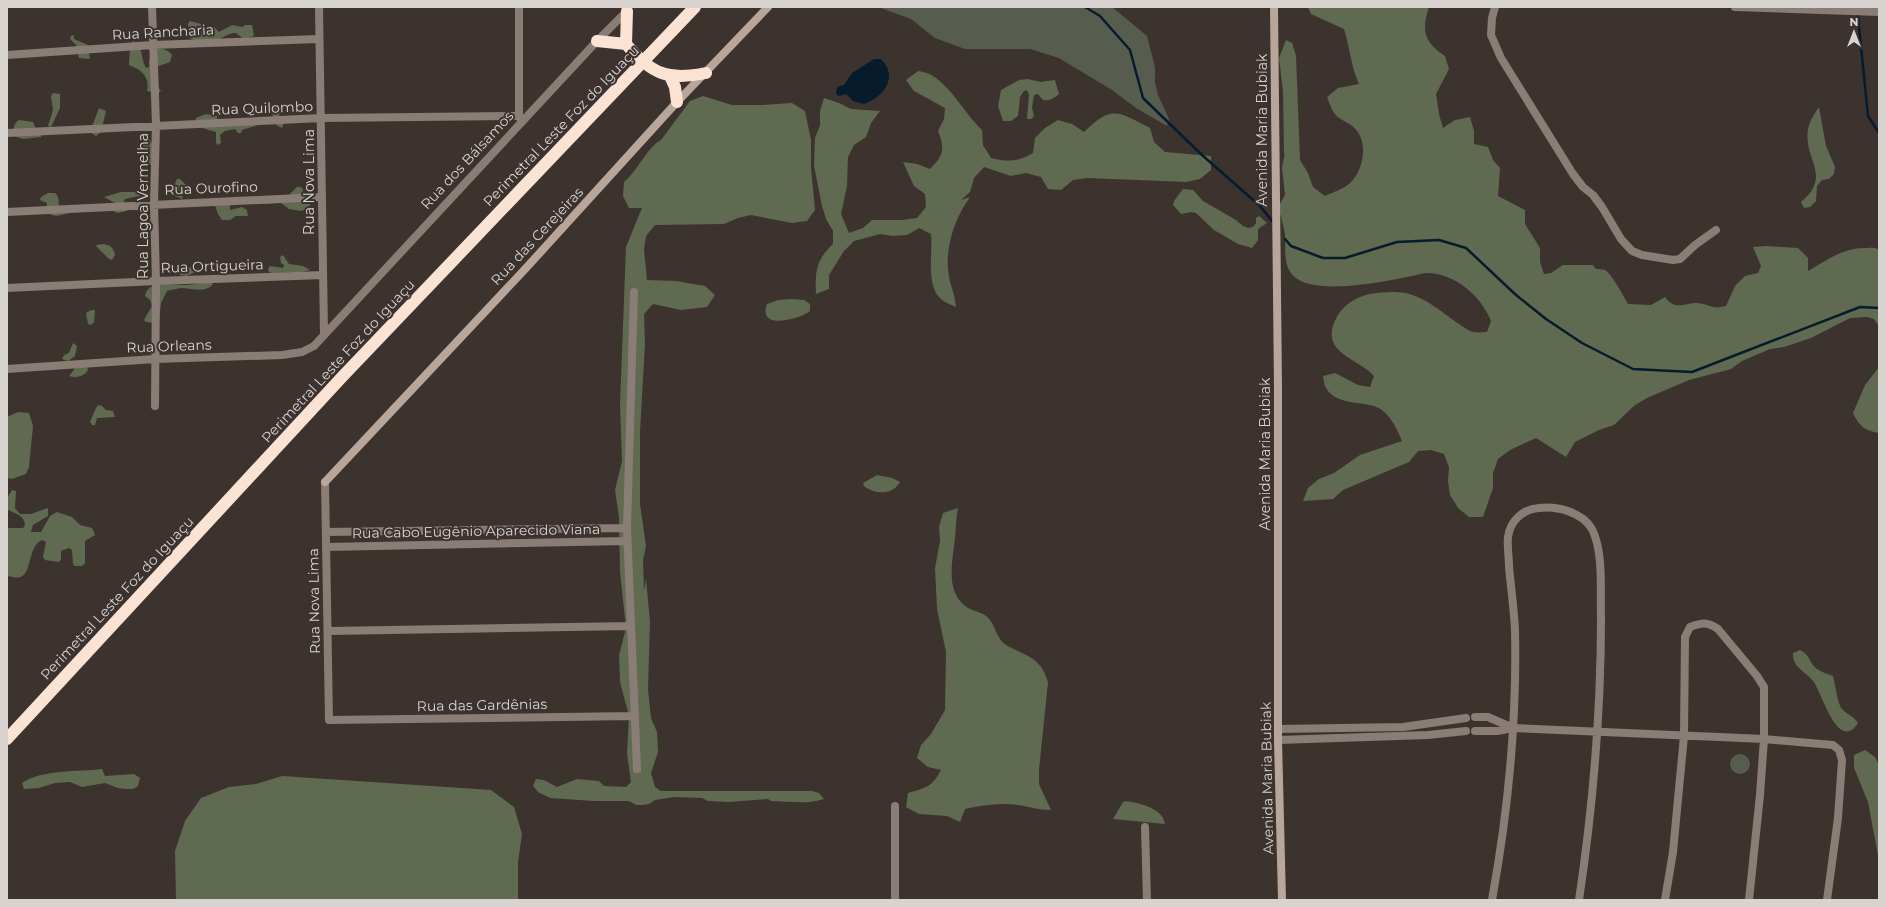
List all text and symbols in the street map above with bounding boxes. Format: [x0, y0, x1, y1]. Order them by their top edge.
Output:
north arrow [1834, 12, 1874, 52]
text: N [1850, 15, 1858, 29]
street label: Rua Rancharia [111, 20, 215, 44]
street label: Perimetral Leste Foz do Iguaçu [479, 42, 643, 210]
street label: Avenida Maria Bubiak [1253, 53, 1271, 206]
street label: Rua Quilombo [211, 97, 314, 119]
street label: Rua dos Bálsamos [417, 107, 517, 213]
street label: Rua Nova Lima [300, 129, 318, 235]
street label: Rua Lagoa Vermelha [134, 133, 152, 279]
street label: Rua Ourofino [164, 177, 258, 199]
street label: Rua das Cerejeiras [487, 183, 587, 289]
street label: Rua Ortigueira [160, 255, 264, 277]
street label: Perimetral Leste Foz do Iguaçu [257, 275, 419, 447]
street label: Rua Orleans [126, 336, 212, 356]
street label: Avenida Maria Bubiak [1256, 377, 1274, 530]
street label: Perimetral Leste Foz do Iguaçu [36, 512, 198, 684]
street label: Rua Cabo Eugênio Aparecido Viana [352, 520, 600, 542]
street label: Rua Nova Lima [304, 548, 324, 654]
street label: Rua das Gardênias [417, 695, 548, 715]
street label: Avenida Maria Bubiak [1257, 701, 1277, 855]

